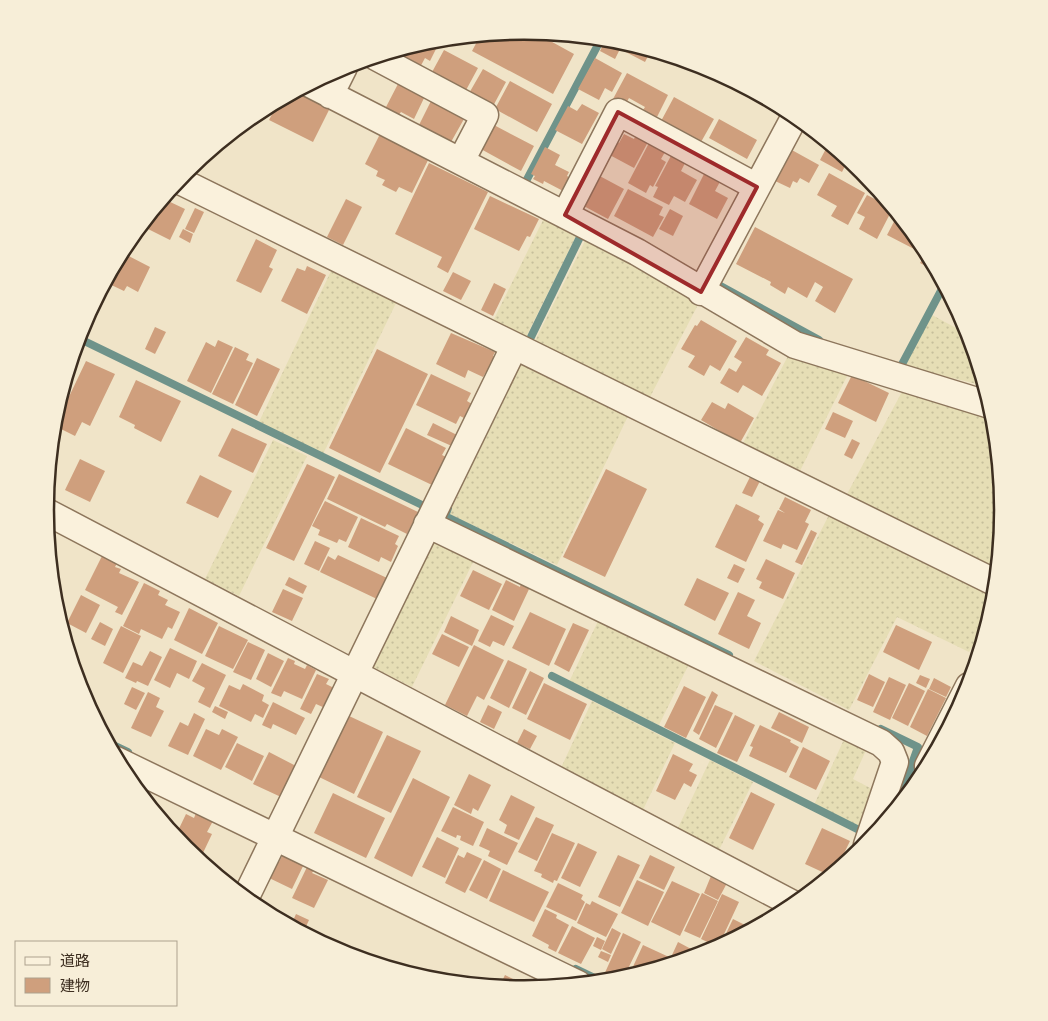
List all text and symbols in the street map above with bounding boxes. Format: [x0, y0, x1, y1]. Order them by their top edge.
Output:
legend [15, 941, 178, 1006]
text: 道路 [60, 951, 90, 970]
text: 建物 [60, 976, 90, 995]

